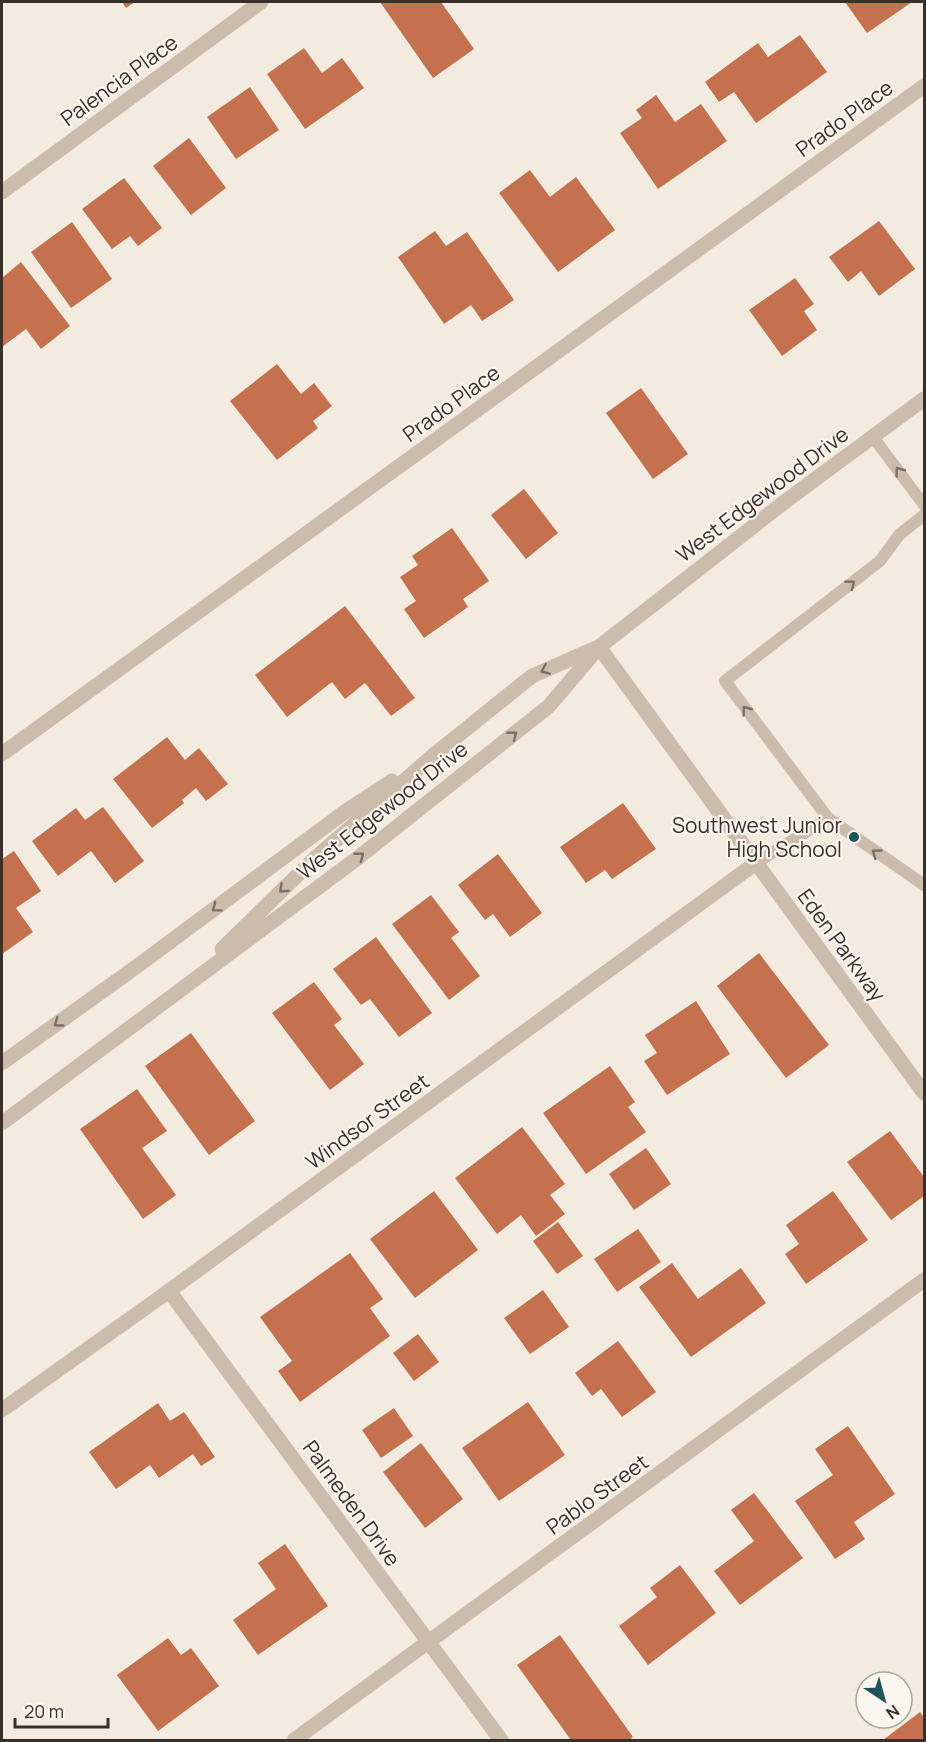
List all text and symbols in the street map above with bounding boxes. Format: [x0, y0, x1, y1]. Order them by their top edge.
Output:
street label: Palencia Place [55, 28, 183, 132]
street label: Prado Place [790, 73, 898, 163]
street label: Prado Place [397, 358, 505, 448]
street label: West Edgewood Drive [670, 420, 854, 568]
one-way arrow [895, 467, 906, 478]
one-way arrow [844, 580, 855, 591]
one-way arrow [540, 663, 551, 675]
one-way arrow [743, 705, 754, 716]
one-way arrow [506, 731, 517, 742]
street label: West Edgewood Drive [291, 735, 473, 885]
place label: Southwest Junior High School [672, 811, 842, 863]
marker: Southwest Junior High School [847, 830, 861, 844]
one-way arrow [872, 849, 883, 860]
one-way arrow [354, 852, 365, 863]
one-way arrow [280, 882, 290, 893]
street label: Eden Parkway [792, 883, 892, 1007]
one-way arrow [211, 901, 222, 912]
one-way arrow [54, 1016, 65, 1027]
street label: Windsor Street [300, 1067, 434, 1175]
street label: Palmeden Drive [297, 1435, 407, 1571]
street label: Pablo Street [540, 1448, 654, 1540]
north arrow [854, 1670, 914, 1730]
scale bar [15, 1691, 108, 1729]
text: 20 m [24, 1699, 64, 1723]
text: N [882, 1700, 904, 1724]

